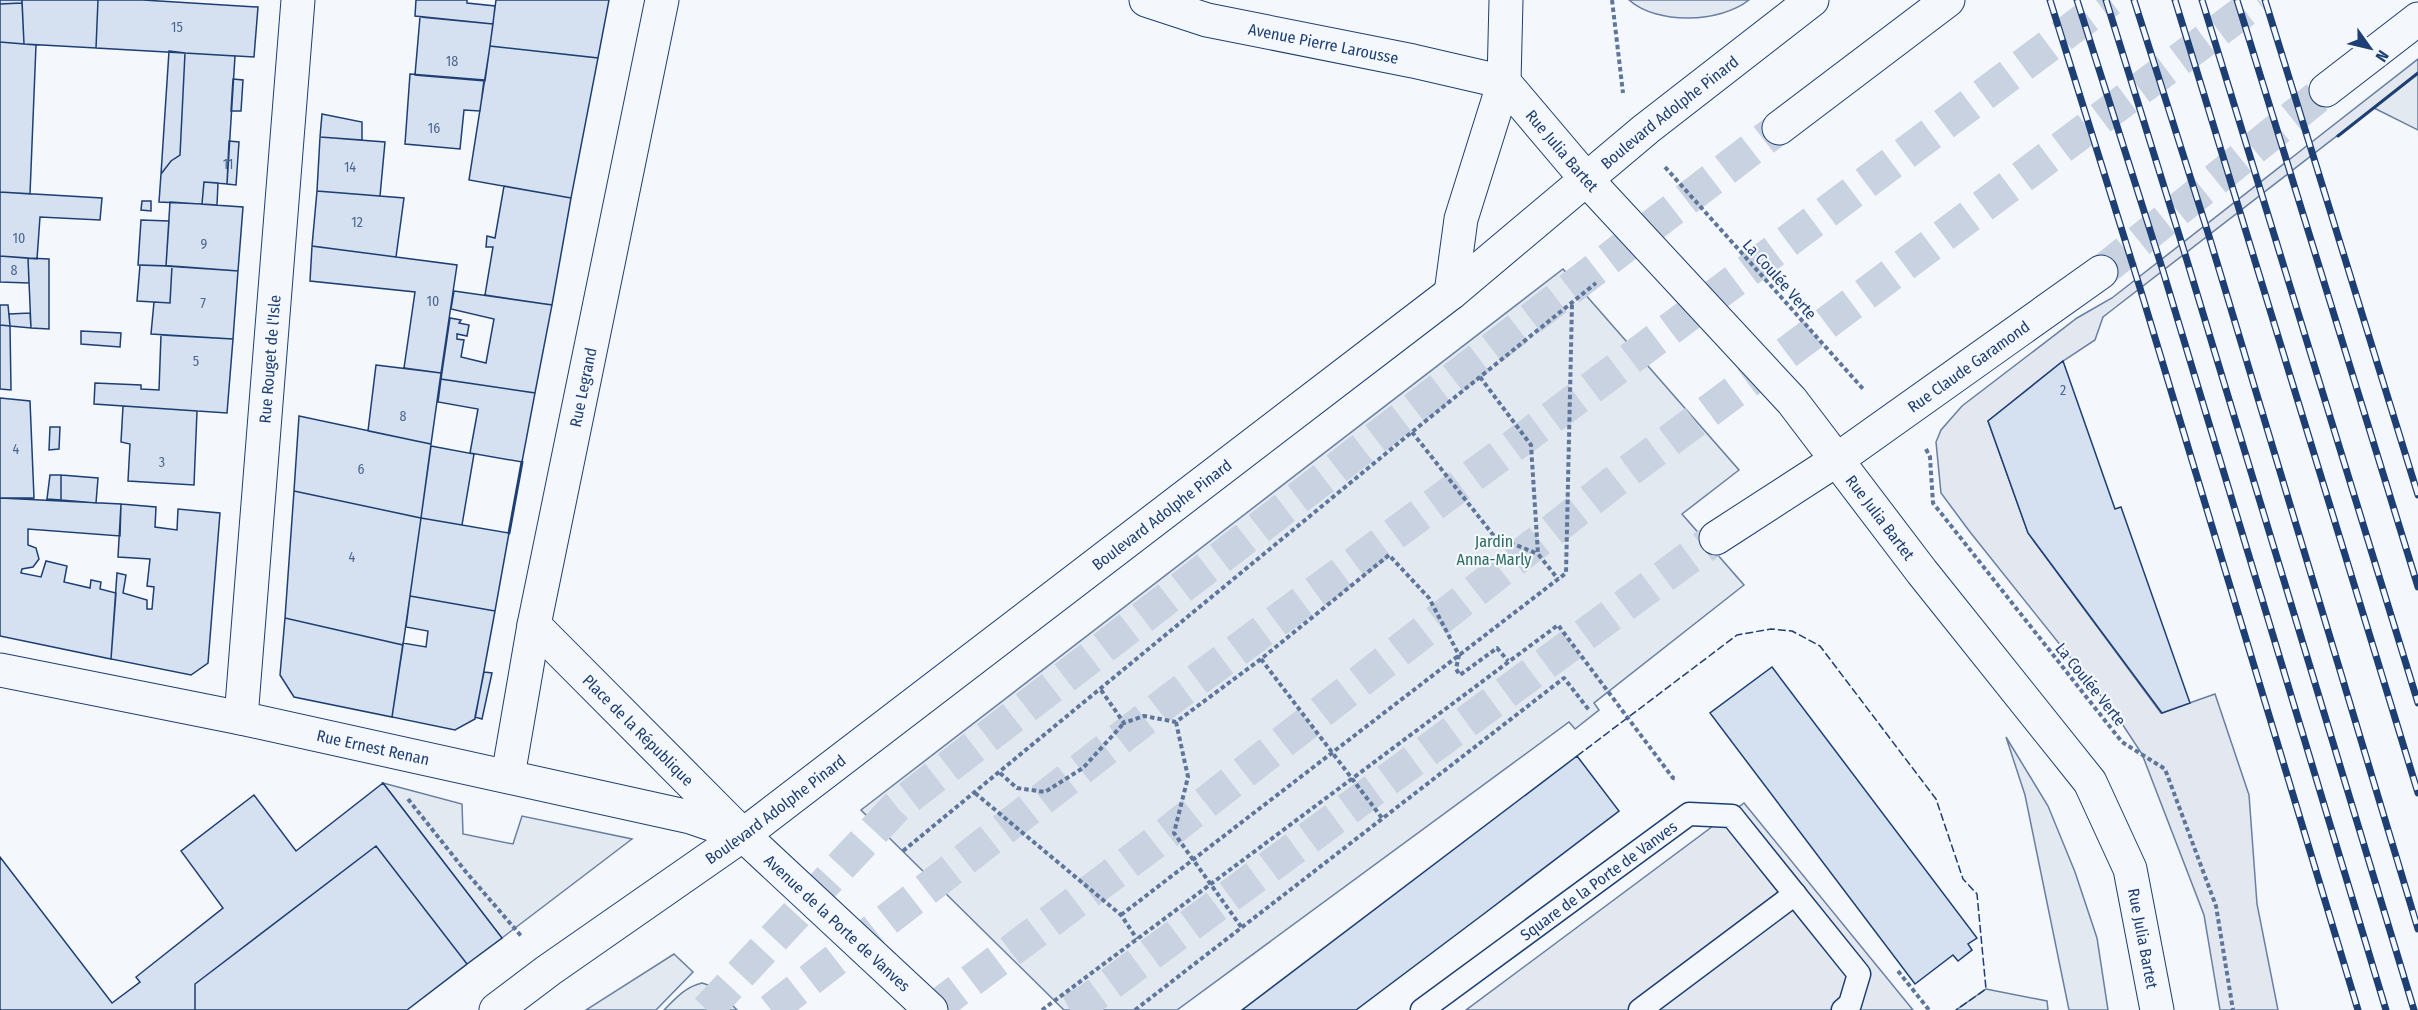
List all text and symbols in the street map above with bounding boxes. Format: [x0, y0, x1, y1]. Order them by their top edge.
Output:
north arrow [2340, 18, 2400, 78]
house number: 15 [171, 19, 183, 36]
street label: Avenue Pierre Larousse [1247, 19, 1400, 68]
text: N [2371, 47, 2393, 65]
street label: Boulevard Adolphe Pinard [1597, 52, 1742, 173]
house number: 18 [446, 53, 458, 70]
street label: Rue Julia Bartet [1522, 106, 1603, 196]
house number: 16 [428, 120, 440, 137]
house number: 11 [223, 156, 233, 173]
house number: 14 [344, 159, 356, 176]
house number: 12 [351, 214, 363, 231]
house number: 10 [13, 230, 25, 247]
street label: La Coulée Verte [1739, 235, 1821, 323]
house number: 9 [201, 236, 208, 253]
house number: 8 [11, 262, 18, 279]
house number: 10 [427, 293, 439, 310]
street label: Rue Rouget de l'Isle [255, 294, 285, 424]
house number: 7 [200, 295, 206, 312]
street label: Rue Claude Garamond [1904, 317, 2033, 416]
street label: Rue Legrand [566, 346, 601, 429]
house number: 5 [193, 353, 199, 370]
house number: 2 [2060, 382, 2066, 399]
house number: 8 [400, 408, 407, 425]
house number: 4 [13, 441, 20, 458]
house number: 3 [159, 454, 165, 471]
street label: Boulevard Adolphe Pinard [1088, 456, 1235, 574]
house number: 6 [358, 461, 365, 478]
street label: Rue Julia Bartet [1842, 471, 1919, 565]
park label: Jardin Anna-Marly [1457, 532, 1532, 569]
house number: 4 [349, 549, 356, 566]
street label: La Coulée Verte [2051, 639, 2130, 730]
street label: Place de la République [579, 671, 698, 790]
street label: Rue Ernest Renan [315, 726, 431, 769]
street label: Boulevard Adolphe Pinard [702, 751, 850, 868]
street label: Square de la Porte de Vanves [1517, 817, 1681, 945]
street label: Avenue de la Porte de Vanves [760, 851, 914, 996]
street label: Rue Julia Bartet [2124, 887, 2162, 991]

